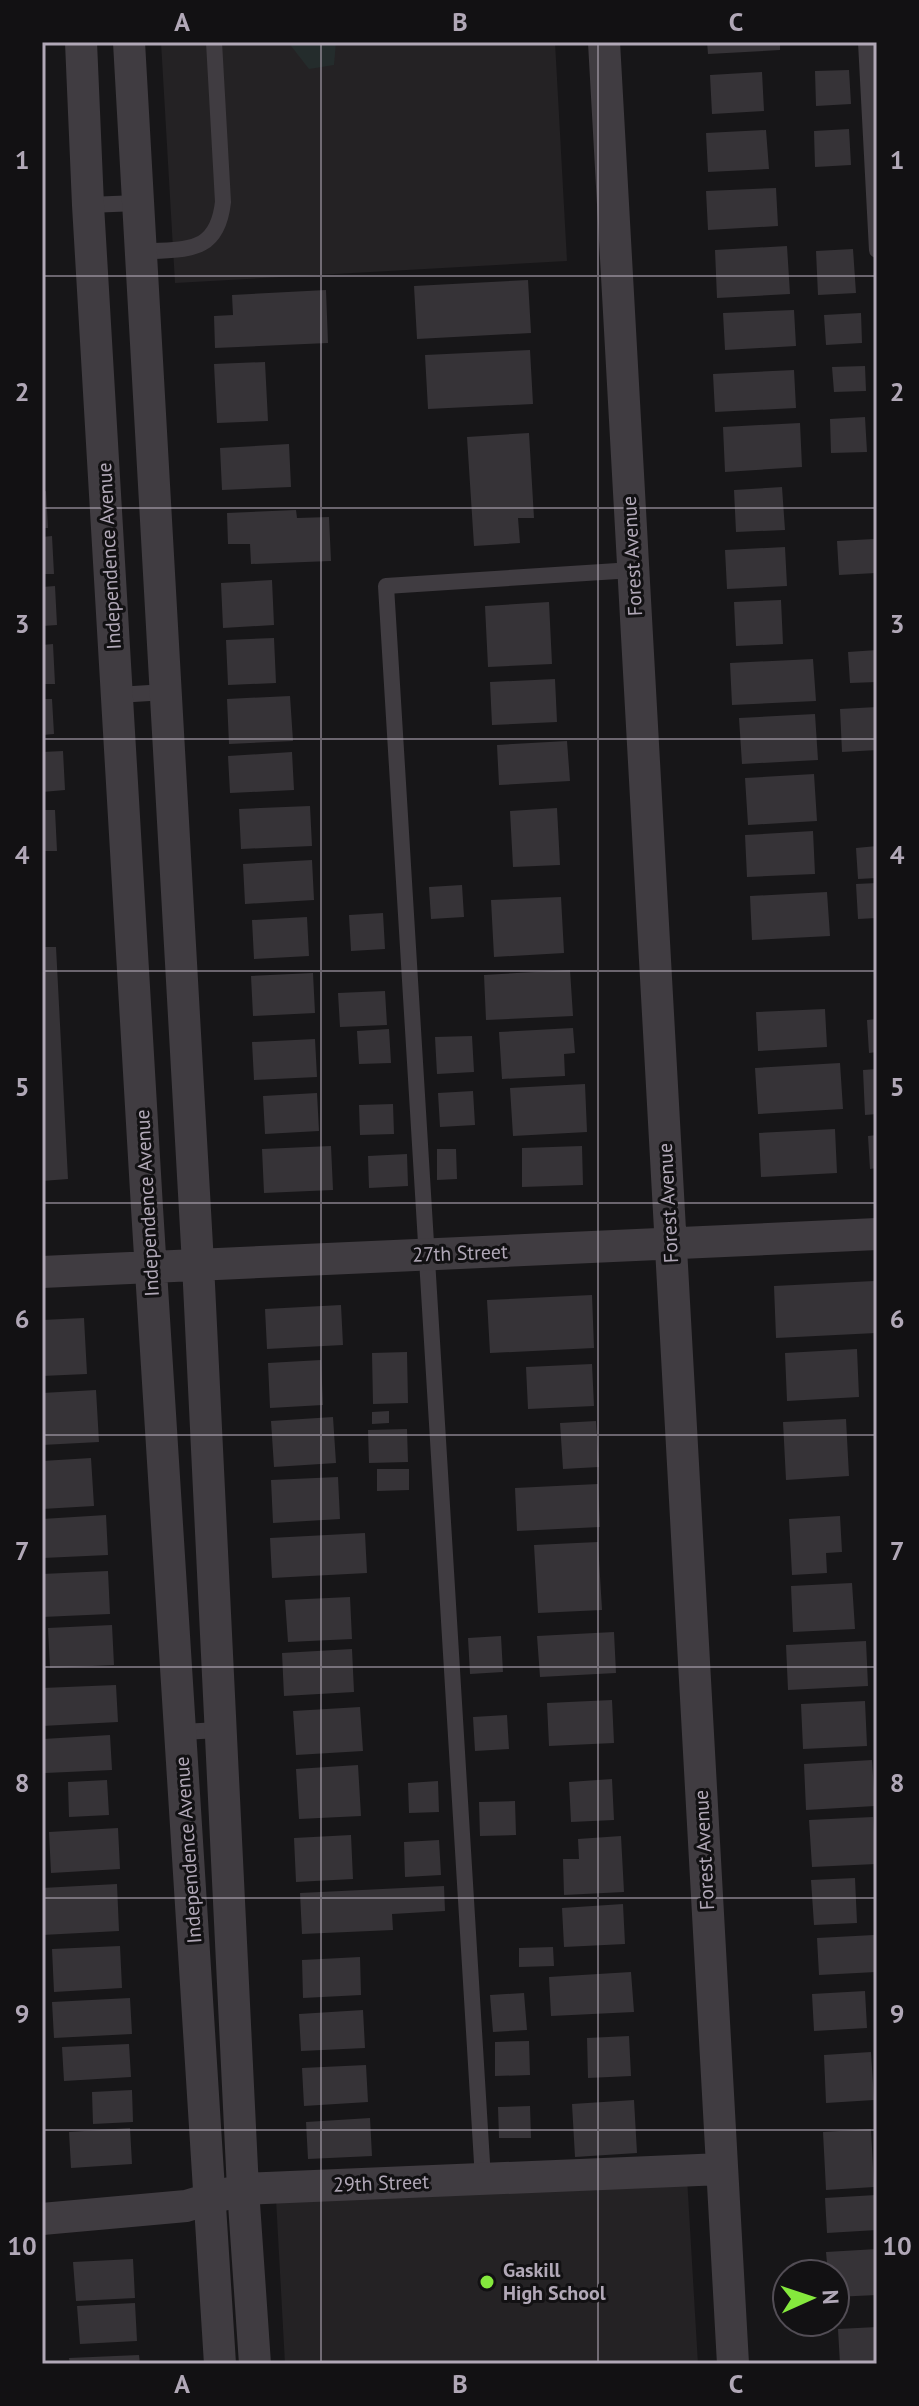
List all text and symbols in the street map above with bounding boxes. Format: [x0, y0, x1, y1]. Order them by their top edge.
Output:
text: A [174, 5, 190, 38]
text: B [452, 5, 468, 38]
text: C [729, 5, 743, 38]
text: 1 [15, 143, 29, 176]
text: 1 [890, 143, 904, 176]
text: 2 [15, 375, 29, 408]
text: 2 [890, 375, 904, 408]
street label: Independence Avenue [91, 462, 127, 650]
street label: Forest Avenue [616, 495, 648, 617]
text: 3 [15, 607, 29, 640]
text: 3 [890, 607, 904, 640]
text: 4 [15, 838, 30, 871]
text: 4 [890, 838, 905, 871]
text: 5 [15, 1070, 29, 1103]
text: 5 [890, 1070, 904, 1103]
street label: Independence Avenue [129, 1109, 165, 1297]
street label: Forest Avenue [652, 1142, 684, 1264]
street label: 27th Street [412, 1238, 508, 1268]
text: 6 [15, 1302, 29, 1335]
text: 6 [890, 1302, 904, 1335]
text: 7 [15, 1534, 29, 1567]
text: 7 [890, 1534, 904, 1567]
street label: Independence Avenue [168, 1756, 208, 1944]
text: 8 [15, 1766, 29, 1799]
text: 8 [890, 1766, 904, 1799]
street label: Forest Avenue [688, 1789, 720, 1911]
text: 9 [15, 1997, 29, 2030]
text: 9 [890, 1997, 904, 2030]
street label: 29th Street [333, 2168, 430, 2198]
text: 10 [7, 2229, 37, 2262]
text: 10 [882, 2229, 912, 2262]
place label: Gaskill High School [503, 2257, 606, 2306]
north arrow [771, 2258, 851, 2338]
marker: Gaskill High School [478, 2273, 496, 2291]
text: N [817, 2289, 845, 2305]
text: A [174, 2367, 190, 2400]
text: B [452, 2367, 468, 2400]
text: C [729, 2367, 743, 2400]

